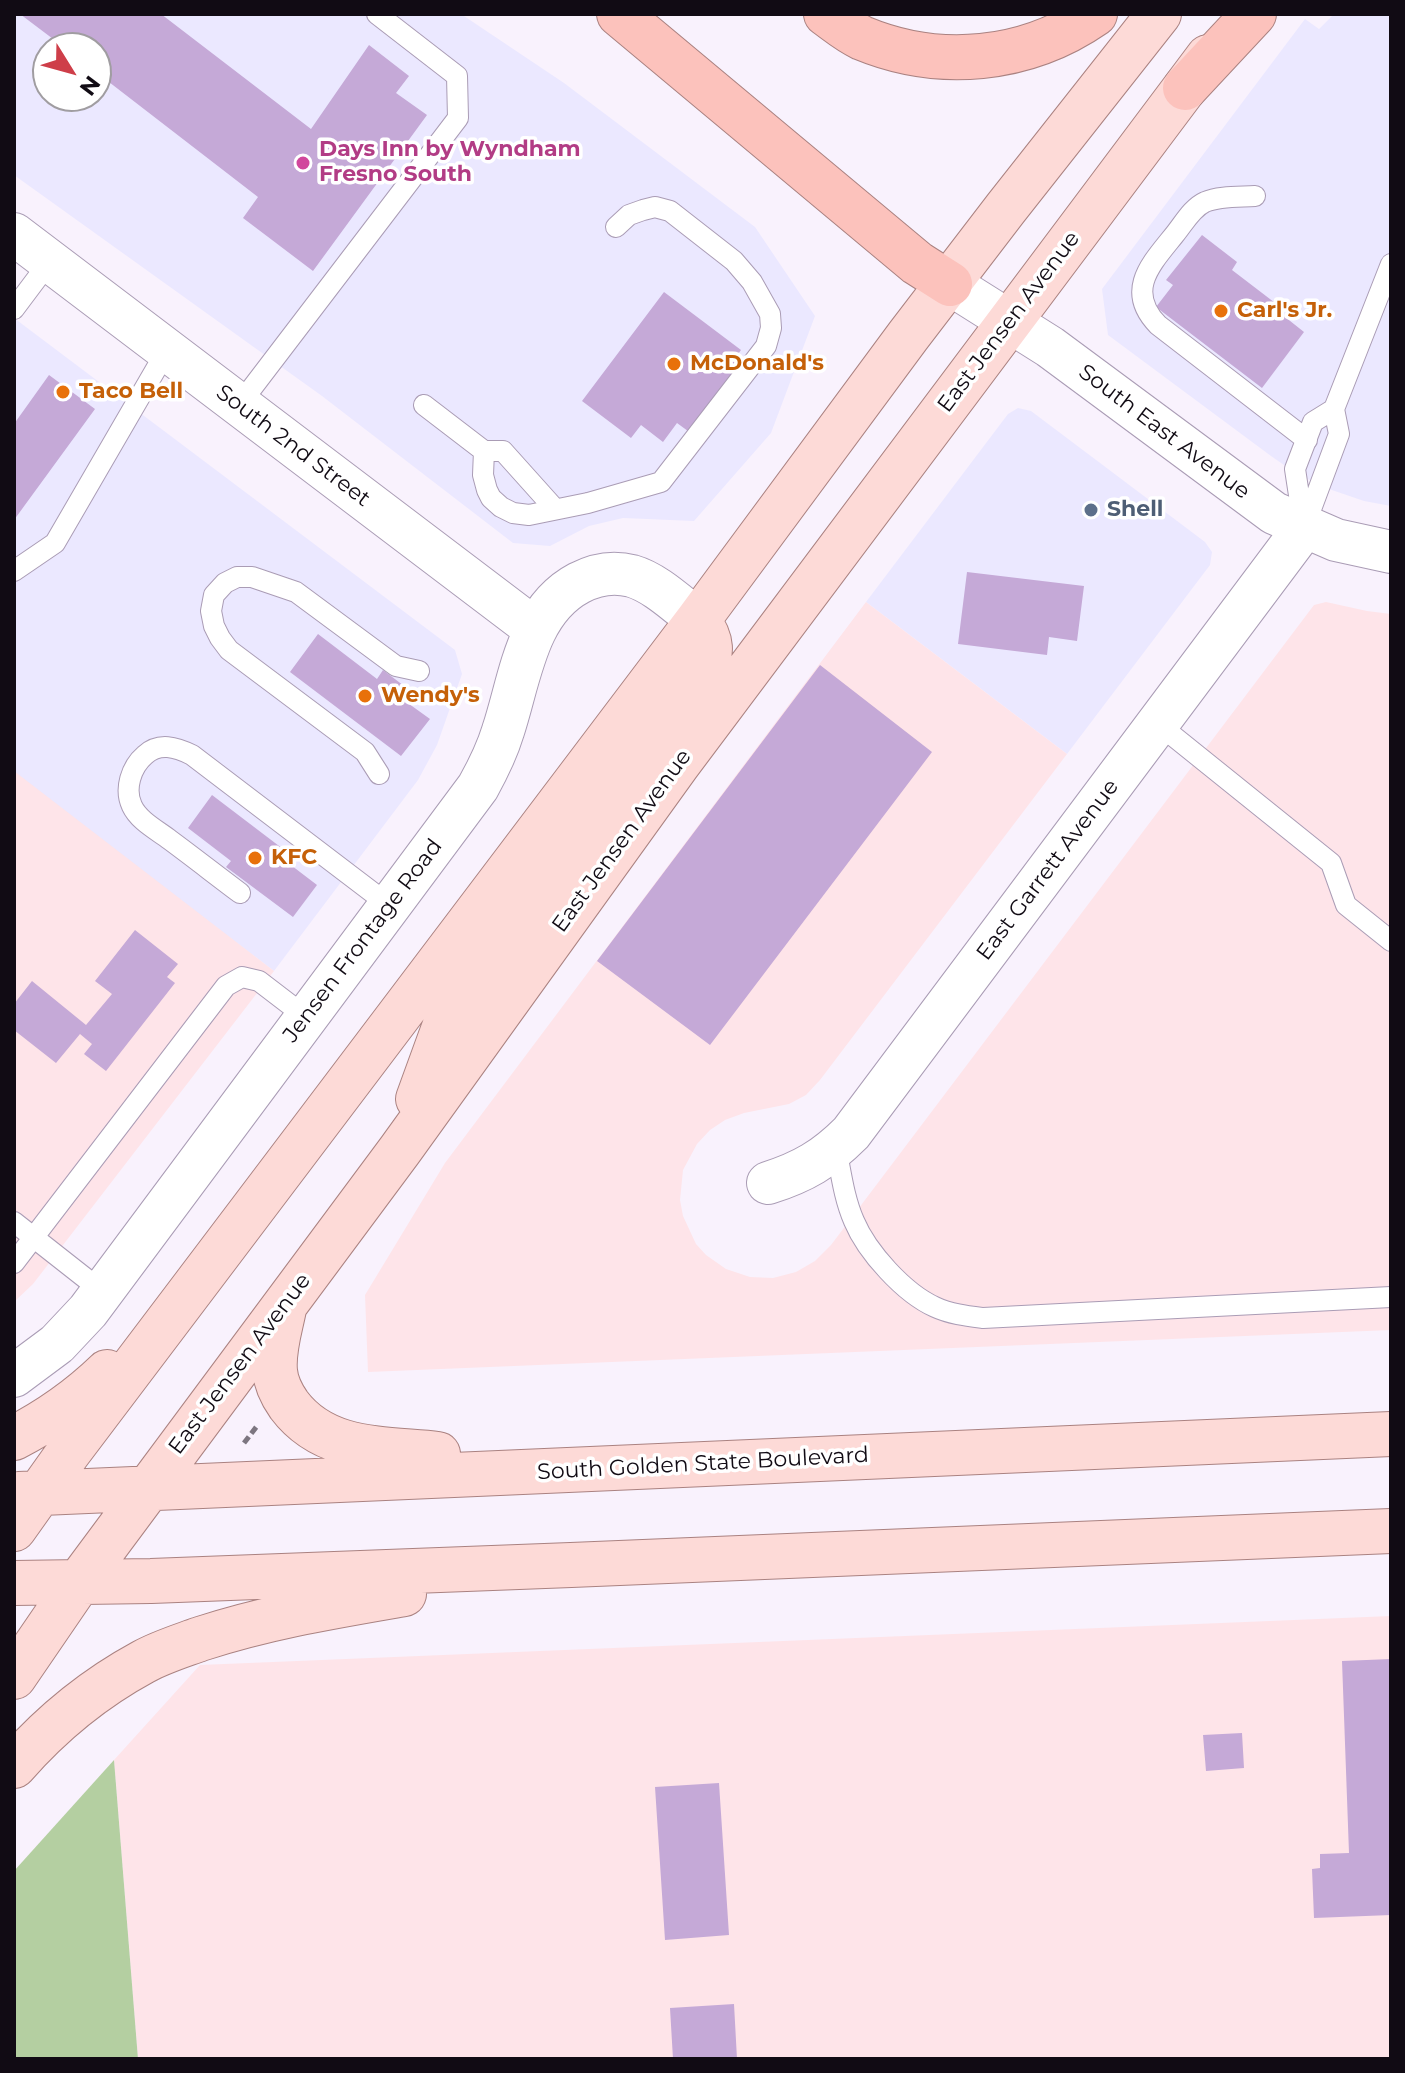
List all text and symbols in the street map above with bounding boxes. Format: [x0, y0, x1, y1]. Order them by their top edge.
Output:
north arrow [32, 32, 112, 112]
text: N [74, 70, 106, 101]
place label: Days Inn by Wyndham Fresno South [319, 137, 581, 188]
marker: Days Inn by Wyndham Fresno South [294, 154, 312, 172]
street label: East Jensen Avenue [932, 226, 1086, 418]
place label: Carl's Jr. [1237, 298, 1332, 324]
marker: Carl's Jr. [1212, 302, 1230, 320]
place label: McDonald's [690, 351, 824, 377]
marker: McDonald's [665, 355, 683, 373]
street label: South East Avenue [1073, 359, 1255, 505]
place label: Taco Bell [79, 379, 183, 405]
street label: South 2nd Street [211, 379, 375, 513]
marker: Taco Bell [54, 383, 72, 401]
place label: Shell [1107, 497, 1163, 523]
marker: Shell [1082, 501, 1100, 519]
place label: Wendy's [381, 683, 480, 709]
marker: Wendy's [356, 687, 374, 705]
street label: East Jensen Avenue [547, 744, 697, 938]
street label: East Garrett Avenue [971, 774, 1125, 966]
street label: Jensen Frontage Road [278, 834, 448, 1048]
place label: KFC [271, 845, 317, 871]
marker: KFC [246, 849, 264, 867]
street label: East Jensen Avenue [163, 1268, 317, 1460]
street label: South Golden State Boulevard [537, 1442, 869, 1486]

